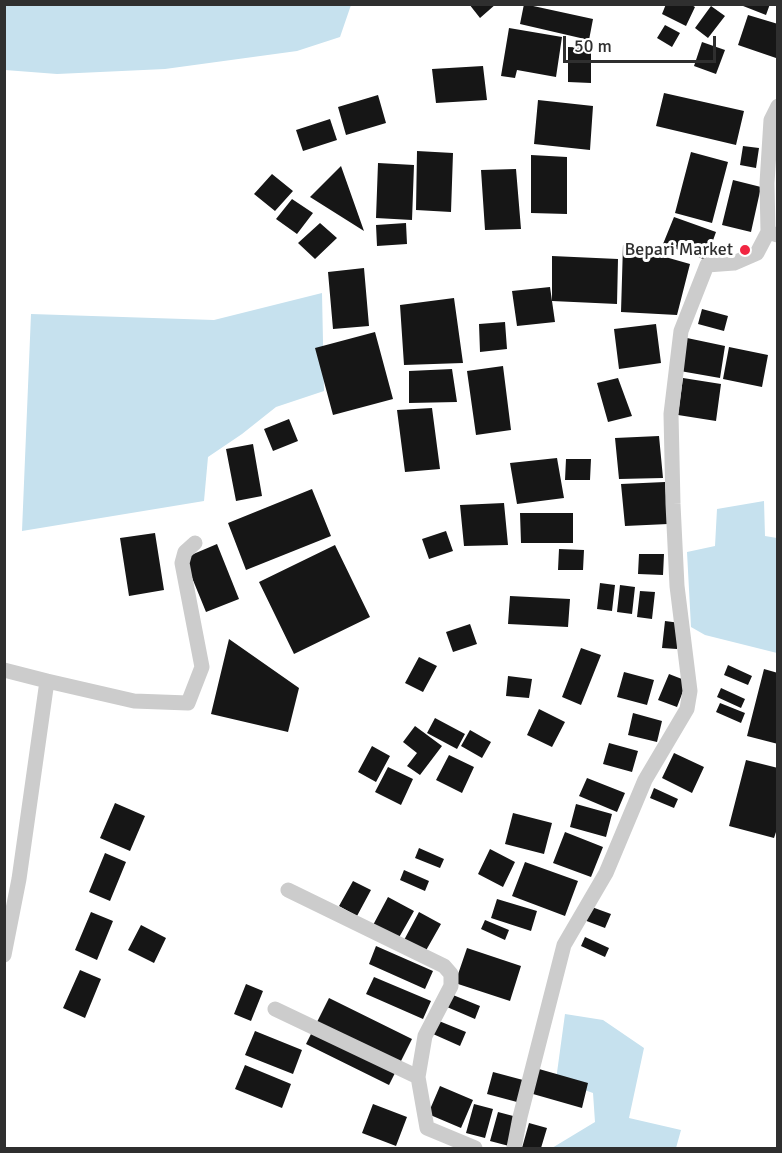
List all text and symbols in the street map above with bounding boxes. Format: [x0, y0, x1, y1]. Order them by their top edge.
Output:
scale bar [566, 24, 719, 62]
text: 50 m [574, 35, 612, 57]
place label: Bepari Market [624, 239, 733, 261]
marker: Bepari Market [738, 243, 752, 257]

